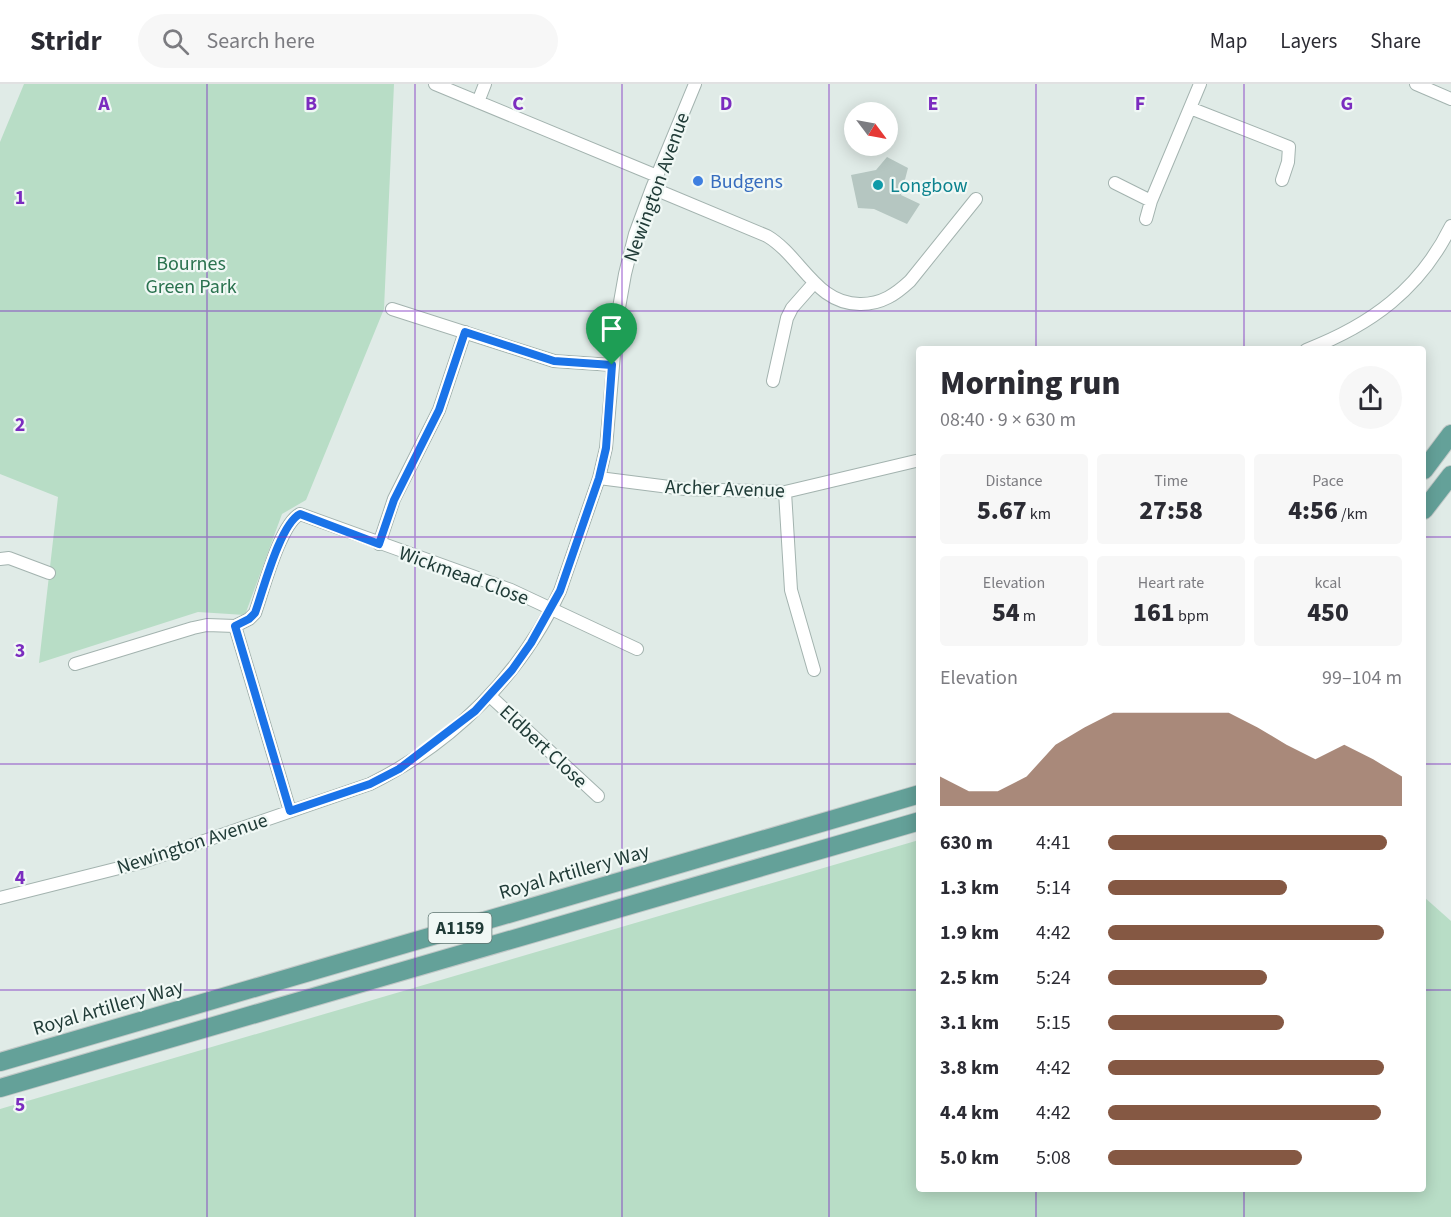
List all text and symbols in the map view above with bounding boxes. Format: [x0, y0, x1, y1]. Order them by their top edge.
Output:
search box [138, 14, 558, 68]
text: Stridr [30, 21, 102, 61]
icon: search [159, 25, 192, 58]
text: Search here [207, 25, 315, 57]
text: Map [1210, 26, 1247, 56]
text: Layers [1280, 26, 1337, 56]
text: Share [1370, 26, 1421, 56]
text: A [97, 90, 110, 118]
text: B [305, 90, 317, 118]
text: C [512, 90, 524, 118]
text: D [720, 90, 732, 118]
text: E [928, 90, 938, 118]
text: F [1135, 90, 1145, 118]
text: G [1341, 90, 1353, 118]
north arrow [844, 102, 898, 156]
map controls [844, 102, 898, 156]
street label: Newington Avenue [617, 109, 697, 266]
place label: Budgens [710, 168, 783, 196]
place label: Longbow [890, 172, 968, 200]
marker: Budgens [691, 174, 705, 188]
marker: Longbow [871, 178, 885, 192]
text: 1 [15, 184, 25, 212]
park label: Bournes Green Park [145, 250, 237, 301]
pin [586, 303, 637, 365]
icon: arrive [595, 312, 628, 345]
text: Morning run [940, 360, 1120, 407]
button: share [1339, 366, 1402, 429]
text: 08:40 · 9 × 630 m [940, 406, 1076, 434]
text: 2 [15, 411, 25, 439]
text: Distance [986, 470, 1042, 492]
text: Time [1154, 470, 1188, 492]
text: Pace [1312, 470, 1344, 492]
street label: Archer Avenue [664, 473, 786, 505]
text: 5.67 [977, 492, 1027, 529]
text: 27:58 [1139, 492, 1203, 529]
text: 4:56 [1288, 492, 1338, 529]
text: km [1027, 503, 1051, 525]
text: /km [1338, 503, 1368, 525]
street label: Wickmead Close [395, 539, 533, 612]
text: Elevation [983, 572, 1045, 594]
text: Heart rate [1138, 572, 1204, 594]
text: kcal [1315, 572, 1341, 594]
text: 54 [992, 594, 1020, 631]
text: 161 [1133, 594, 1175, 631]
text: 450 [1307, 594, 1349, 631]
text: m [1020, 605, 1036, 627]
text: bpm [1175, 605, 1209, 627]
text: 3 [15, 637, 25, 665]
text: Elevation [940, 664, 1018, 692]
text: 99–104 m [1322, 664, 1402, 692]
street label: Eldbert Close [493, 699, 594, 795]
street label: Newington Avenue [113, 806, 271, 882]
text: 630 m [940, 829, 993, 857]
text: 4:41 [1036, 829, 1071, 857]
street label: Royal Artillery Way [496, 837, 653, 907]
text: 4 [15, 864, 26, 892]
text: 1.3 km [940, 874, 999, 902]
text: 5:14 [1036, 874, 1071, 902]
road number: A1159 [428, 913, 492, 943]
text: 1.9 km [940, 919, 999, 947]
text: 4:42 [1036, 919, 1071, 947]
text: 2.5 km [940, 964, 999, 992]
text: 5:24 [1036, 964, 1071, 992]
street label: Royal Artillery Way [30, 973, 187, 1043]
text: 3.1 km [940, 1009, 999, 1037]
text: 5:15 [1036, 1009, 1071, 1037]
text: 3.8 km [940, 1054, 999, 1082]
text: 4:42 [1036, 1054, 1071, 1082]
text: 5 [15, 1091, 25, 1119]
text: 4.4 km [940, 1099, 999, 1127]
text: 4:42 [1036, 1099, 1071, 1127]
text: 5.0 km [940, 1144, 999, 1172]
text: 5:08 [1036, 1144, 1071, 1172]

